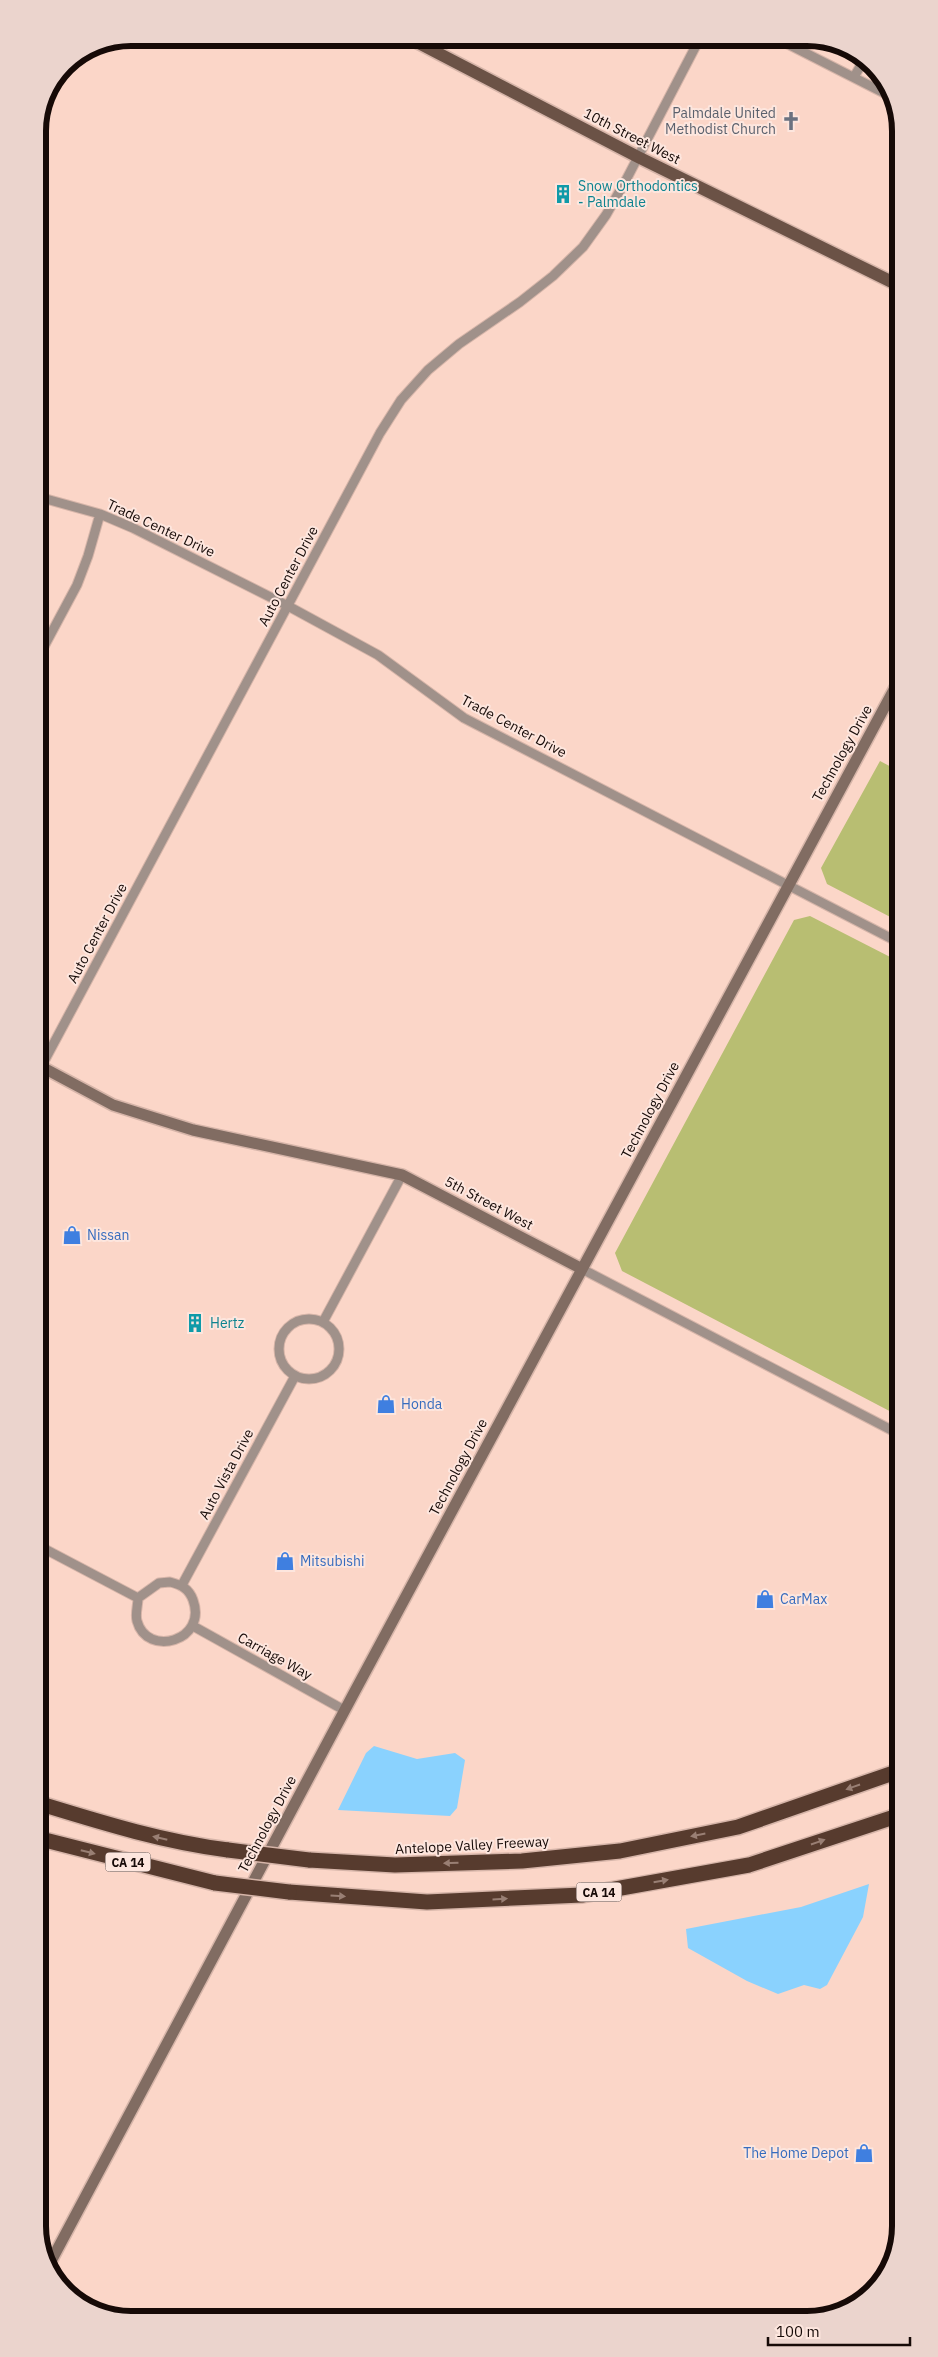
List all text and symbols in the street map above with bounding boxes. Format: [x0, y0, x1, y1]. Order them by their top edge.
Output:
street label: 10th Street West [581, 104, 683, 168]
place label: Palmdale United Methodist Church [665, 104, 776, 138]
church icon: Palmdale United Methodist Church [780, 110, 802, 132]
place label: Snow Orthodontics - Palmdale [578, 177, 698, 211]
building icon: Snow Orthodontics - Palmdale [552, 183, 574, 205]
street label: Trade Center Drive [104, 495, 218, 561]
street label: Auto Center Drive [254, 523, 322, 629]
street label: Trade Center Drive [458, 691, 570, 762]
street label: Technology Drive [808, 701, 876, 804]
street label: Auto Center Drive [63, 880, 131, 986]
street label: Technology Drive [617, 1058, 683, 1162]
street label: 5th Street West [442, 1172, 536, 1234]
shop icon: Nissan [61, 1224, 83, 1246]
place label: Nissan [87, 1226, 129, 1244]
building icon: Hertz [184, 1312, 206, 1334]
place label: Hertz [210, 1314, 245, 1332]
shop icon: Honda [375, 1393, 397, 1415]
place label: Honda [401, 1395, 443, 1413]
street label: Technology Drive [425, 1415, 491, 1519]
street label: Auto Vista Drive [195, 1425, 258, 1522]
shop icon: Mitsubishi [274, 1550, 296, 1572]
place label: Mitsubishi [300, 1552, 364, 1570]
shop icon: CarMax [754, 1588, 776, 1610]
place label: CarMax [780, 1590, 827, 1608]
street label: Carriage Way [235, 1628, 315, 1684]
street label: Technology Drive [234, 1772, 300, 1876]
one-way arrow [846, 1784, 861, 1791]
one-way arrow [690, 1831, 706, 1839]
street label: Antelope Valley Freeway [395, 1832, 549, 1858]
one-way arrow [152, 1834, 167, 1842]
one-way arrow [811, 1838, 826, 1845]
one-way arrow [81, 1848, 96, 1856]
road number: CA 14 [106, 1852, 150, 1871]
one-way arrow [442, 1860, 458, 1868]
one-way arrow [654, 1876, 670, 1884]
road number: CA 14 [576, 1882, 622, 1901]
one-way arrow [330, 1892, 346, 1900]
one-way arrow [492, 1894, 508, 1902]
shop icon: The Home Depot [853, 2142, 875, 2164]
place label: The Home Depot [743, 2144, 849, 2162]
scale bar [768, 2314, 910, 2346]
text: 100 m [776, 2322, 820, 2341]

